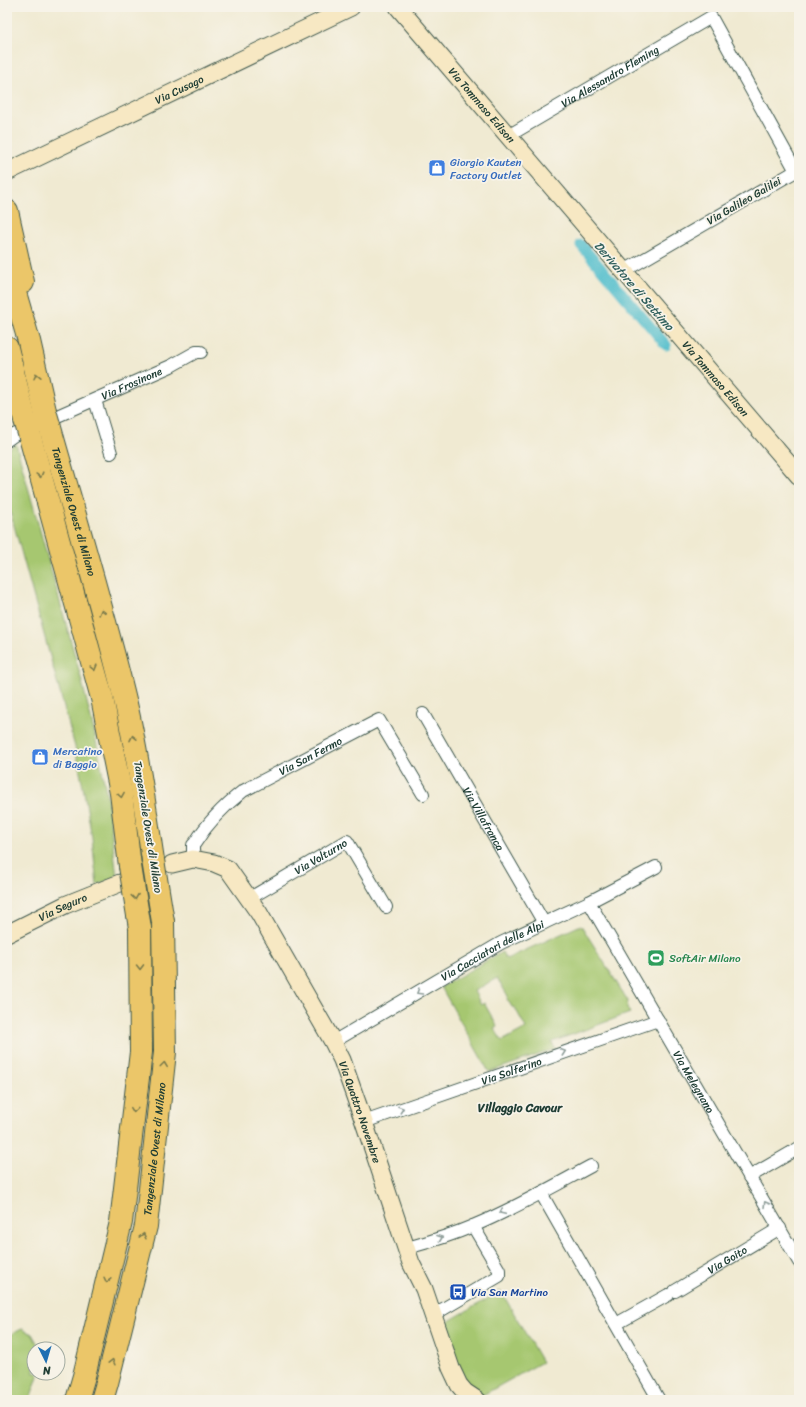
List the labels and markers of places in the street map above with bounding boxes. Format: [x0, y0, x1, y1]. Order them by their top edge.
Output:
place label: Giorgio Kauten Factory Outlet [450, 153, 522, 185]
shop icon: Giorgio Kauten Factory Outlet [427, 158, 447, 178]
place label: Mercatino di Baggio [53, 742, 103, 774]
shop icon: Mercatino di Baggio [30, 747, 50, 767]
sports icon: SoftAir Milano [646, 948, 666, 968]
place label: SoftAir Milano [669, 949, 741, 968]
bus stop icon: Via San Martino [448, 1282, 468, 1302]
place label: Via San Martino [471, 1283, 548, 1302]

